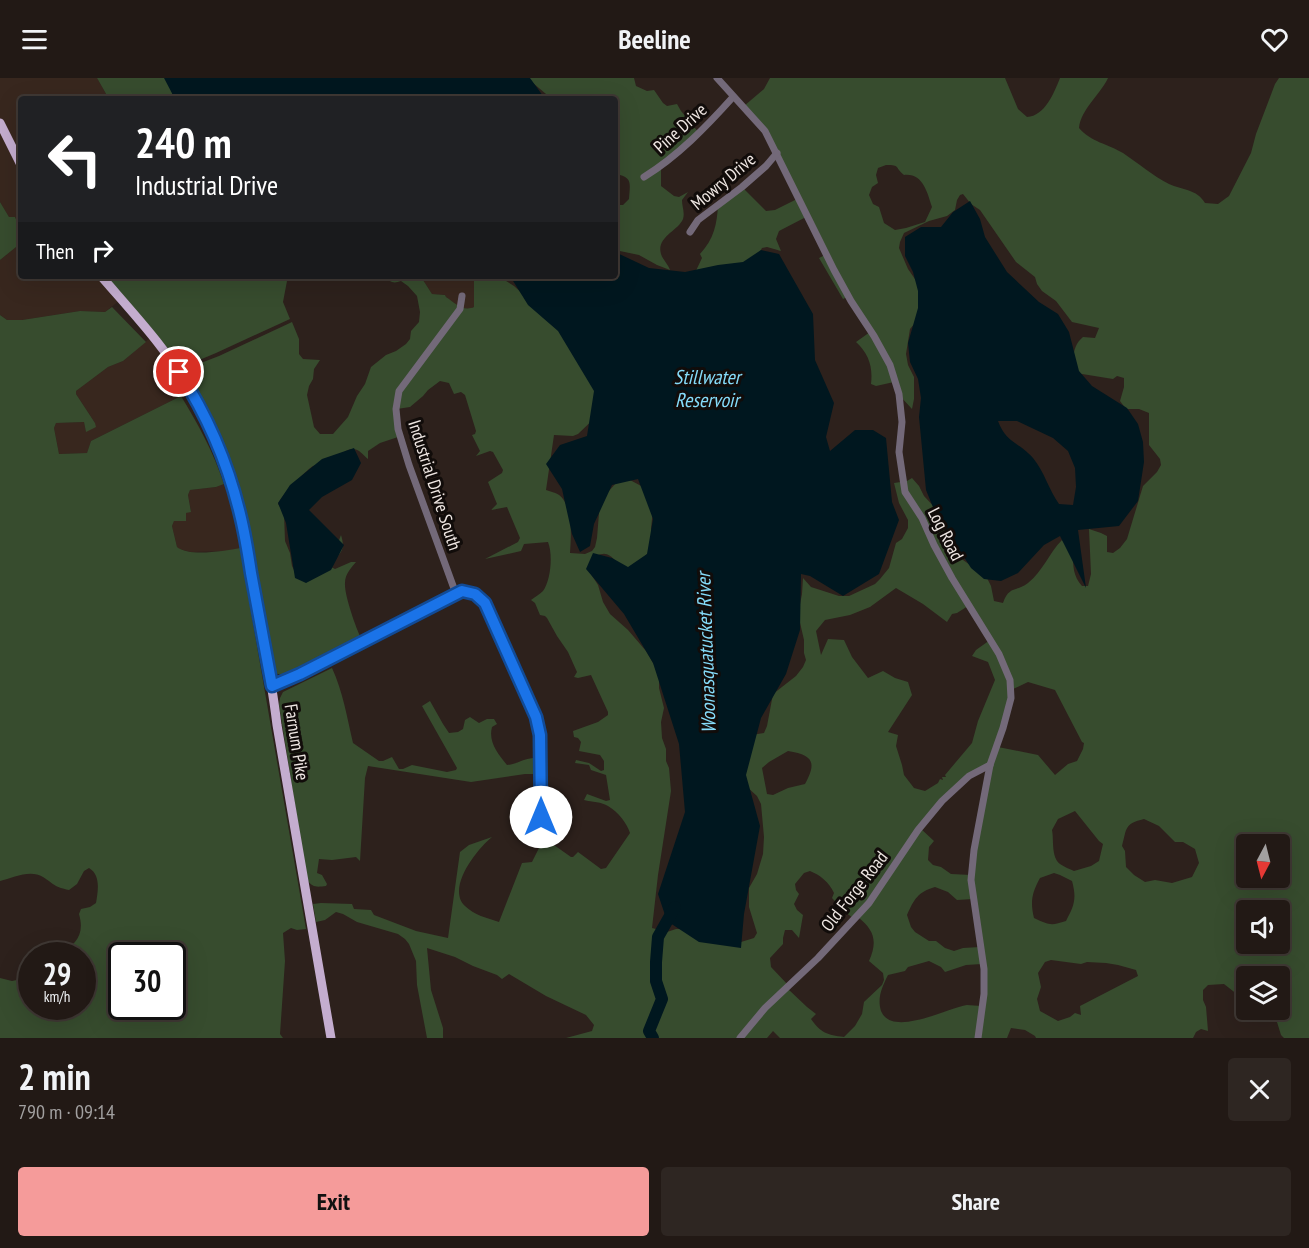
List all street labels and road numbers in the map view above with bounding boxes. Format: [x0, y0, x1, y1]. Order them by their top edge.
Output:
street label: Pine Drive [649, 98, 711, 158]
street label: Mowry Drive [686, 147, 760, 215]
street label: Industrial Drive South [403, 417, 467, 553]
street label: Log Road [923, 503, 969, 565]
street label: Farnum Pike [280, 702, 314, 782]
street label: Old Forge Road [816, 846, 892, 936]

